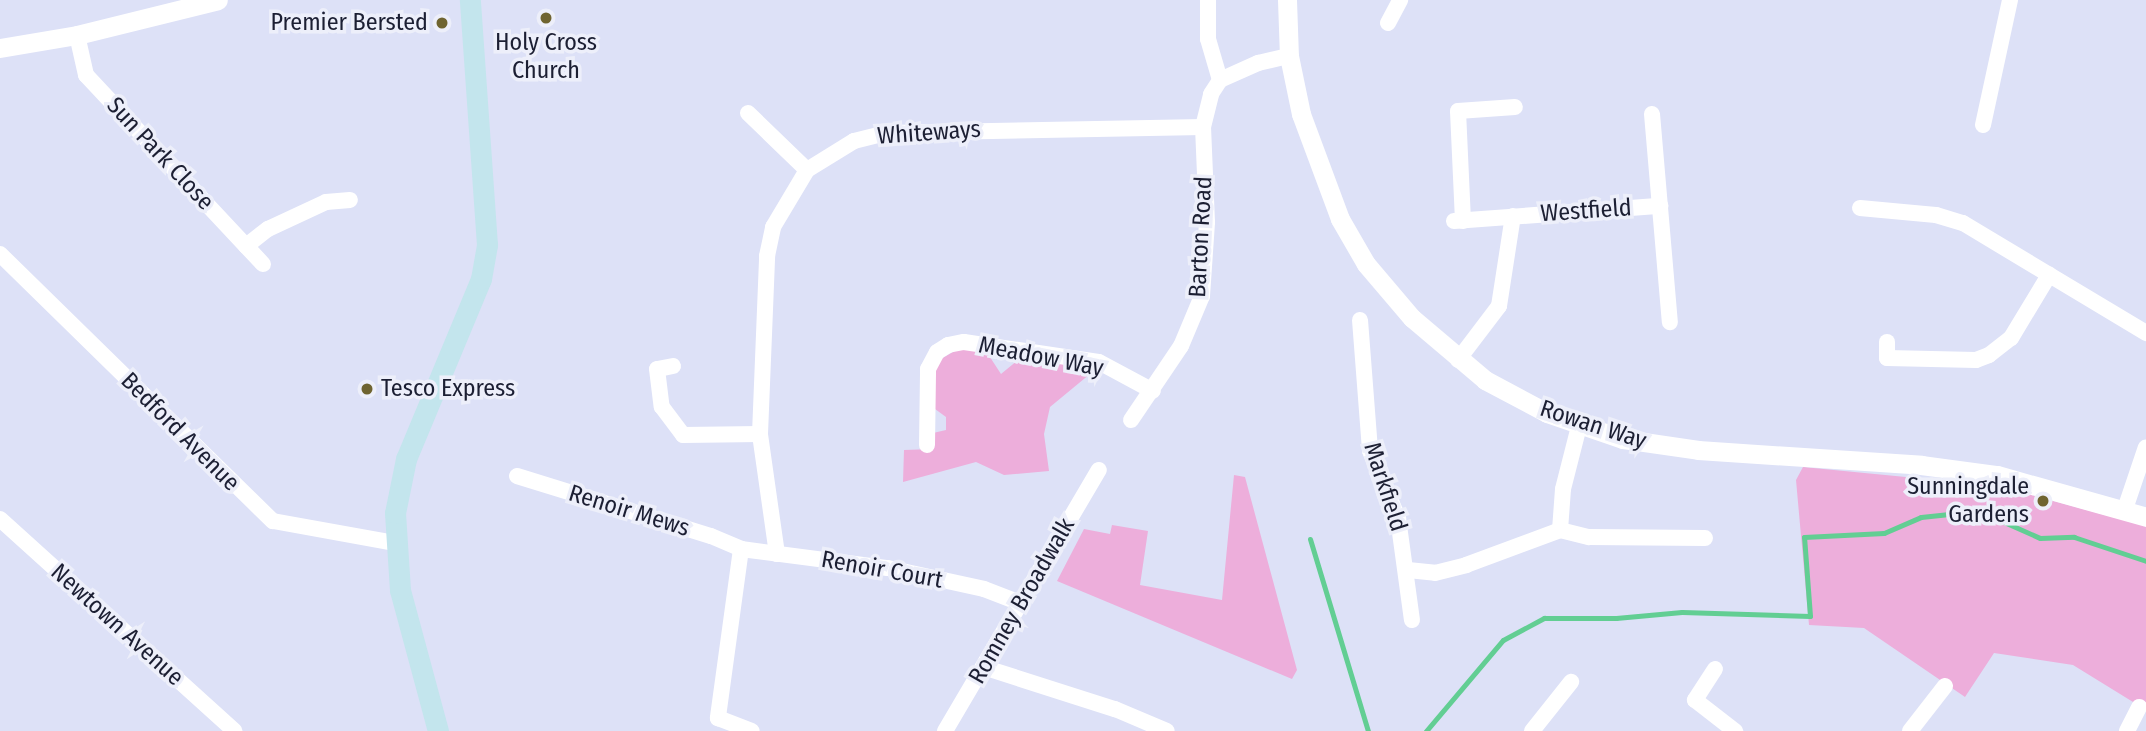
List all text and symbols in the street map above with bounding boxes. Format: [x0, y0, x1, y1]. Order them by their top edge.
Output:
place label: Premier Bersted [271, 9, 428, 37]
marker: Holy Cross Church [538, 10, 554, 26]
marker: Premier Bersted [434, 15, 450, 31]
place label: Holy Cross Church [495, 29, 597, 85]
street label: Sun Park Close [100, 92, 220, 216]
street label: Whiteways [876, 115, 982, 151]
street label: Barton Road [1183, 176, 1219, 298]
street label: Westfield [1540, 193, 1632, 229]
street label: Meadow Way [976, 331, 1106, 383]
street label: Bedford Avenue [115, 367, 245, 497]
place label: Tesco Express [381, 375, 515, 403]
marker: Tesco Express [359, 381, 375, 397]
street label: Rowan Way [1536, 394, 1650, 456]
street label: Markfield [1357, 439, 1413, 535]
place label: Sunningdale Gardens [1907, 473, 2029, 529]
street label: Renoir Mews [565, 479, 693, 543]
marker: Sunningdale Gardens [2035, 493, 2051, 509]
street label: Romney Broadwalk [963, 513, 1081, 689]
street label: Renoir Court [819, 545, 945, 595]
street label: Newtown Avenue [45, 558, 189, 692]

